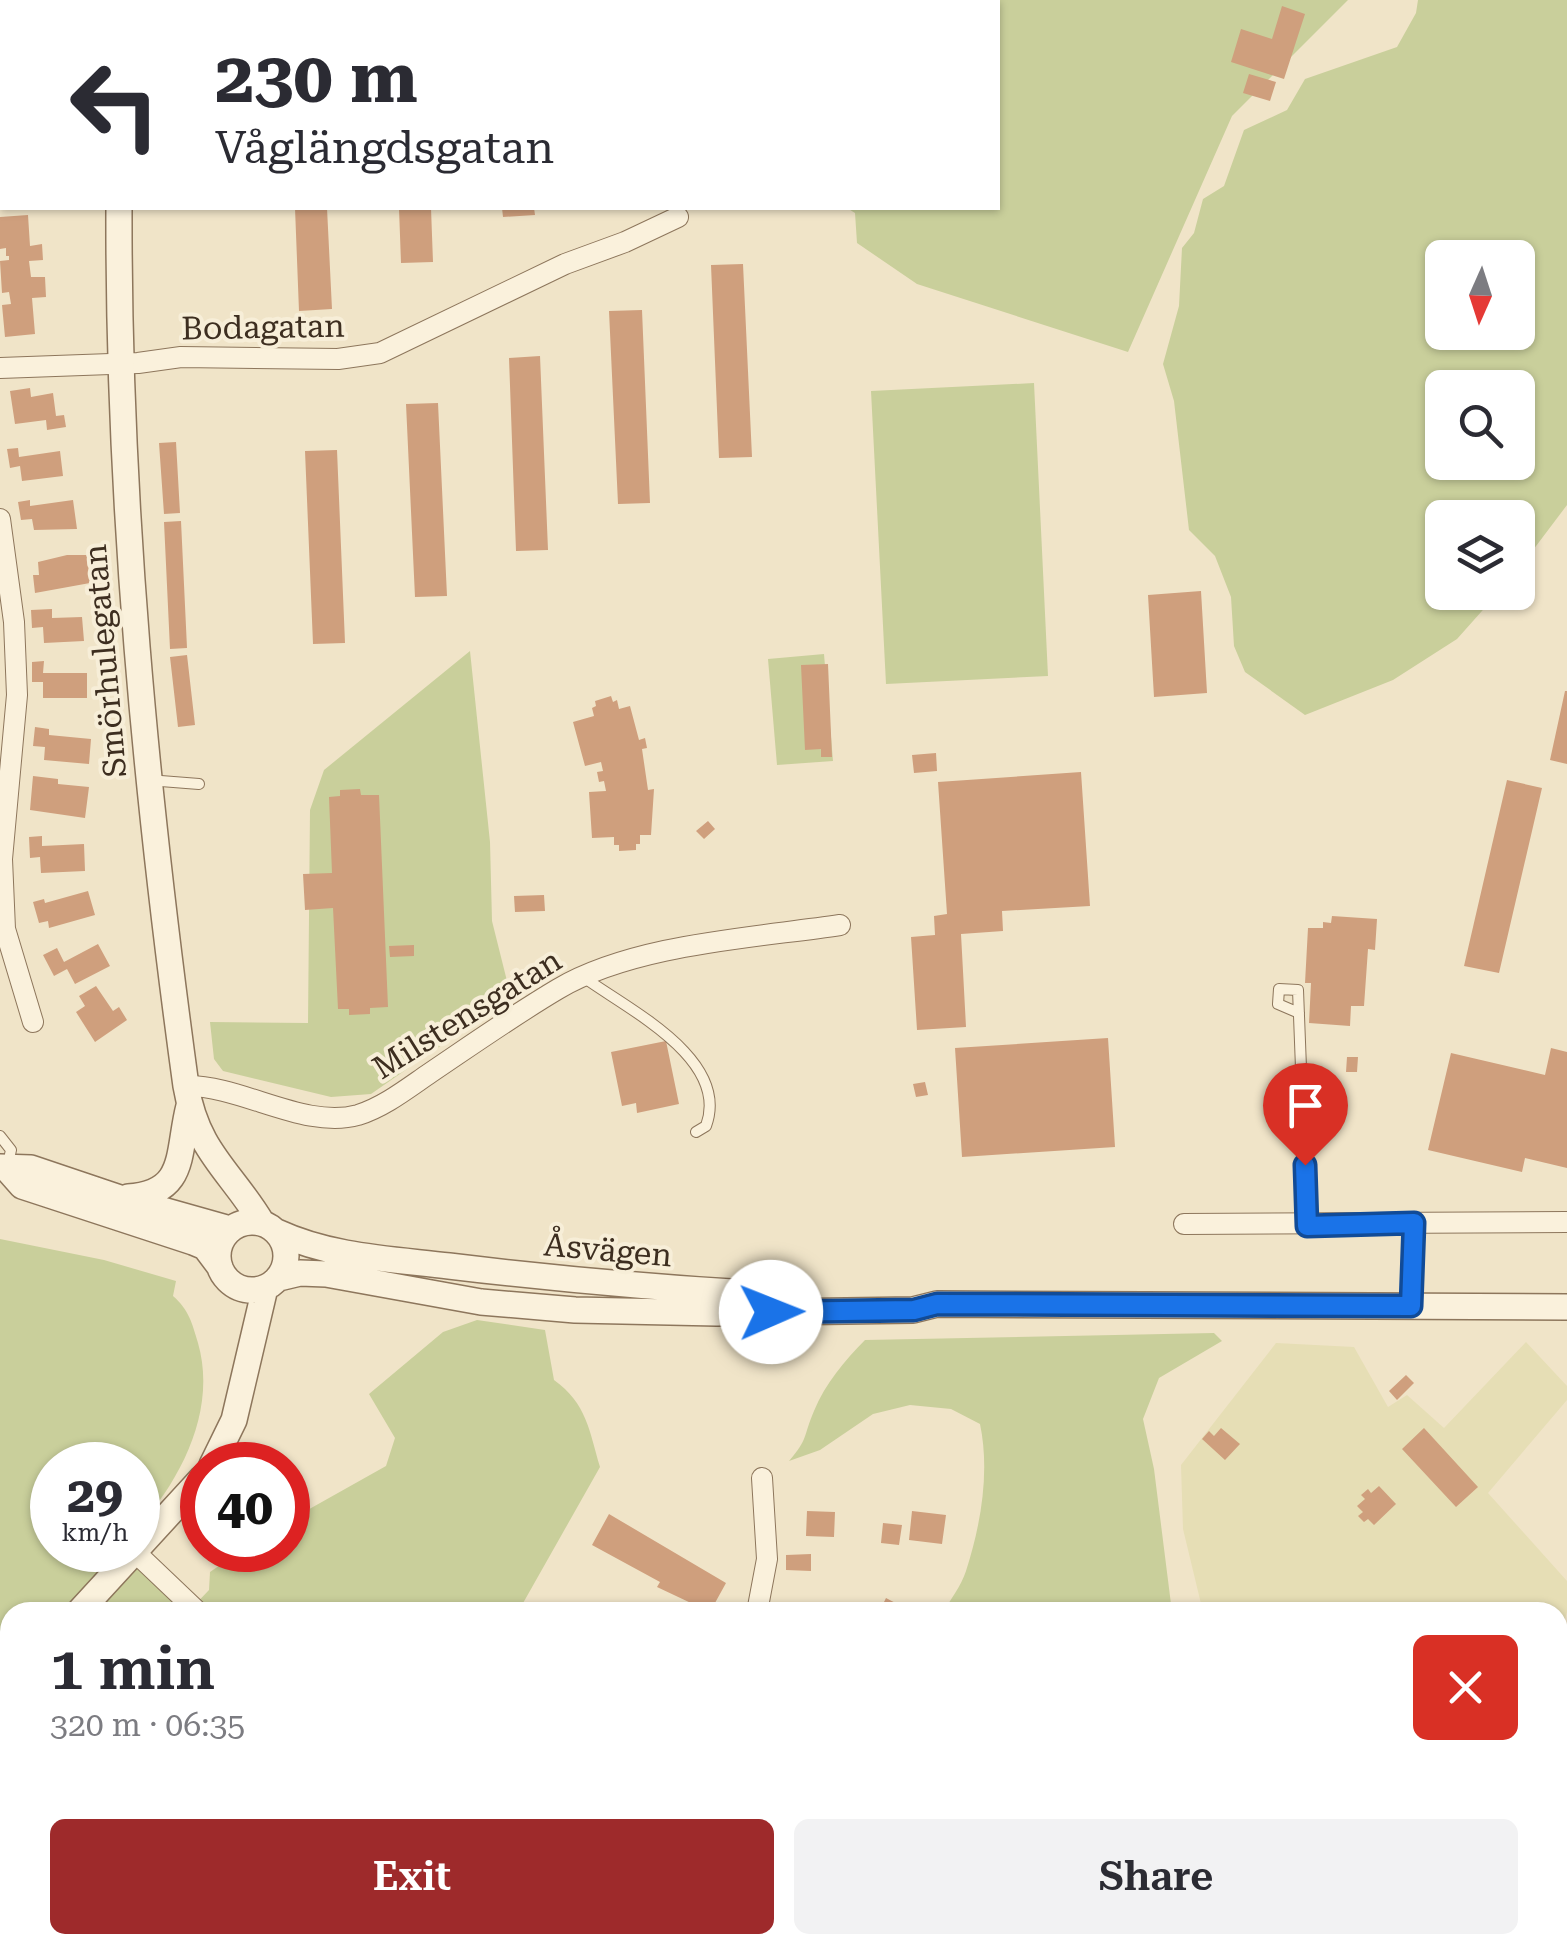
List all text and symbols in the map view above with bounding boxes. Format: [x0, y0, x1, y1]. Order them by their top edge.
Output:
text: 230 m [215, 37, 418, 119]
icon: left [50, 40, 180, 170]
text: Våglängdsgatan [215, 121, 554, 174]
north arrow [1425, 240, 1535, 350]
map controls [1425, 240, 1535, 610]
street label: Bodagatan [181, 307, 345, 347]
button: search [1425, 370, 1535, 480]
button: layers [1425, 500, 1535, 610]
street label: Smörhulegatan [76, 543, 134, 779]
street label: Milstensgatan [366, 941, 568, 1087]
pin [1263, 1063, 1348, 1166]
icon: arrive [1278, 1078, 1333, 1133]
street label: Åsvägen [542, 1224, 674, 1275]
position arrow [719, 1260, 823, 1364]
speed limit sign: 40 [180, 1442, 310, 1572]
text: 29 [67, 1466, 123, 1524]
text: km/h [62, 1518, 128, 1547]
text: 1 min [50, 1633, 215, 1704]
button: close [1413, 1635, 1518, 1740]
text: 320 m · 06:35 [50, 1706, 245, 1744]
button: Exit [50, 1819, 774, 1934]
button: Share [794, 1819, 1518, 1934]

